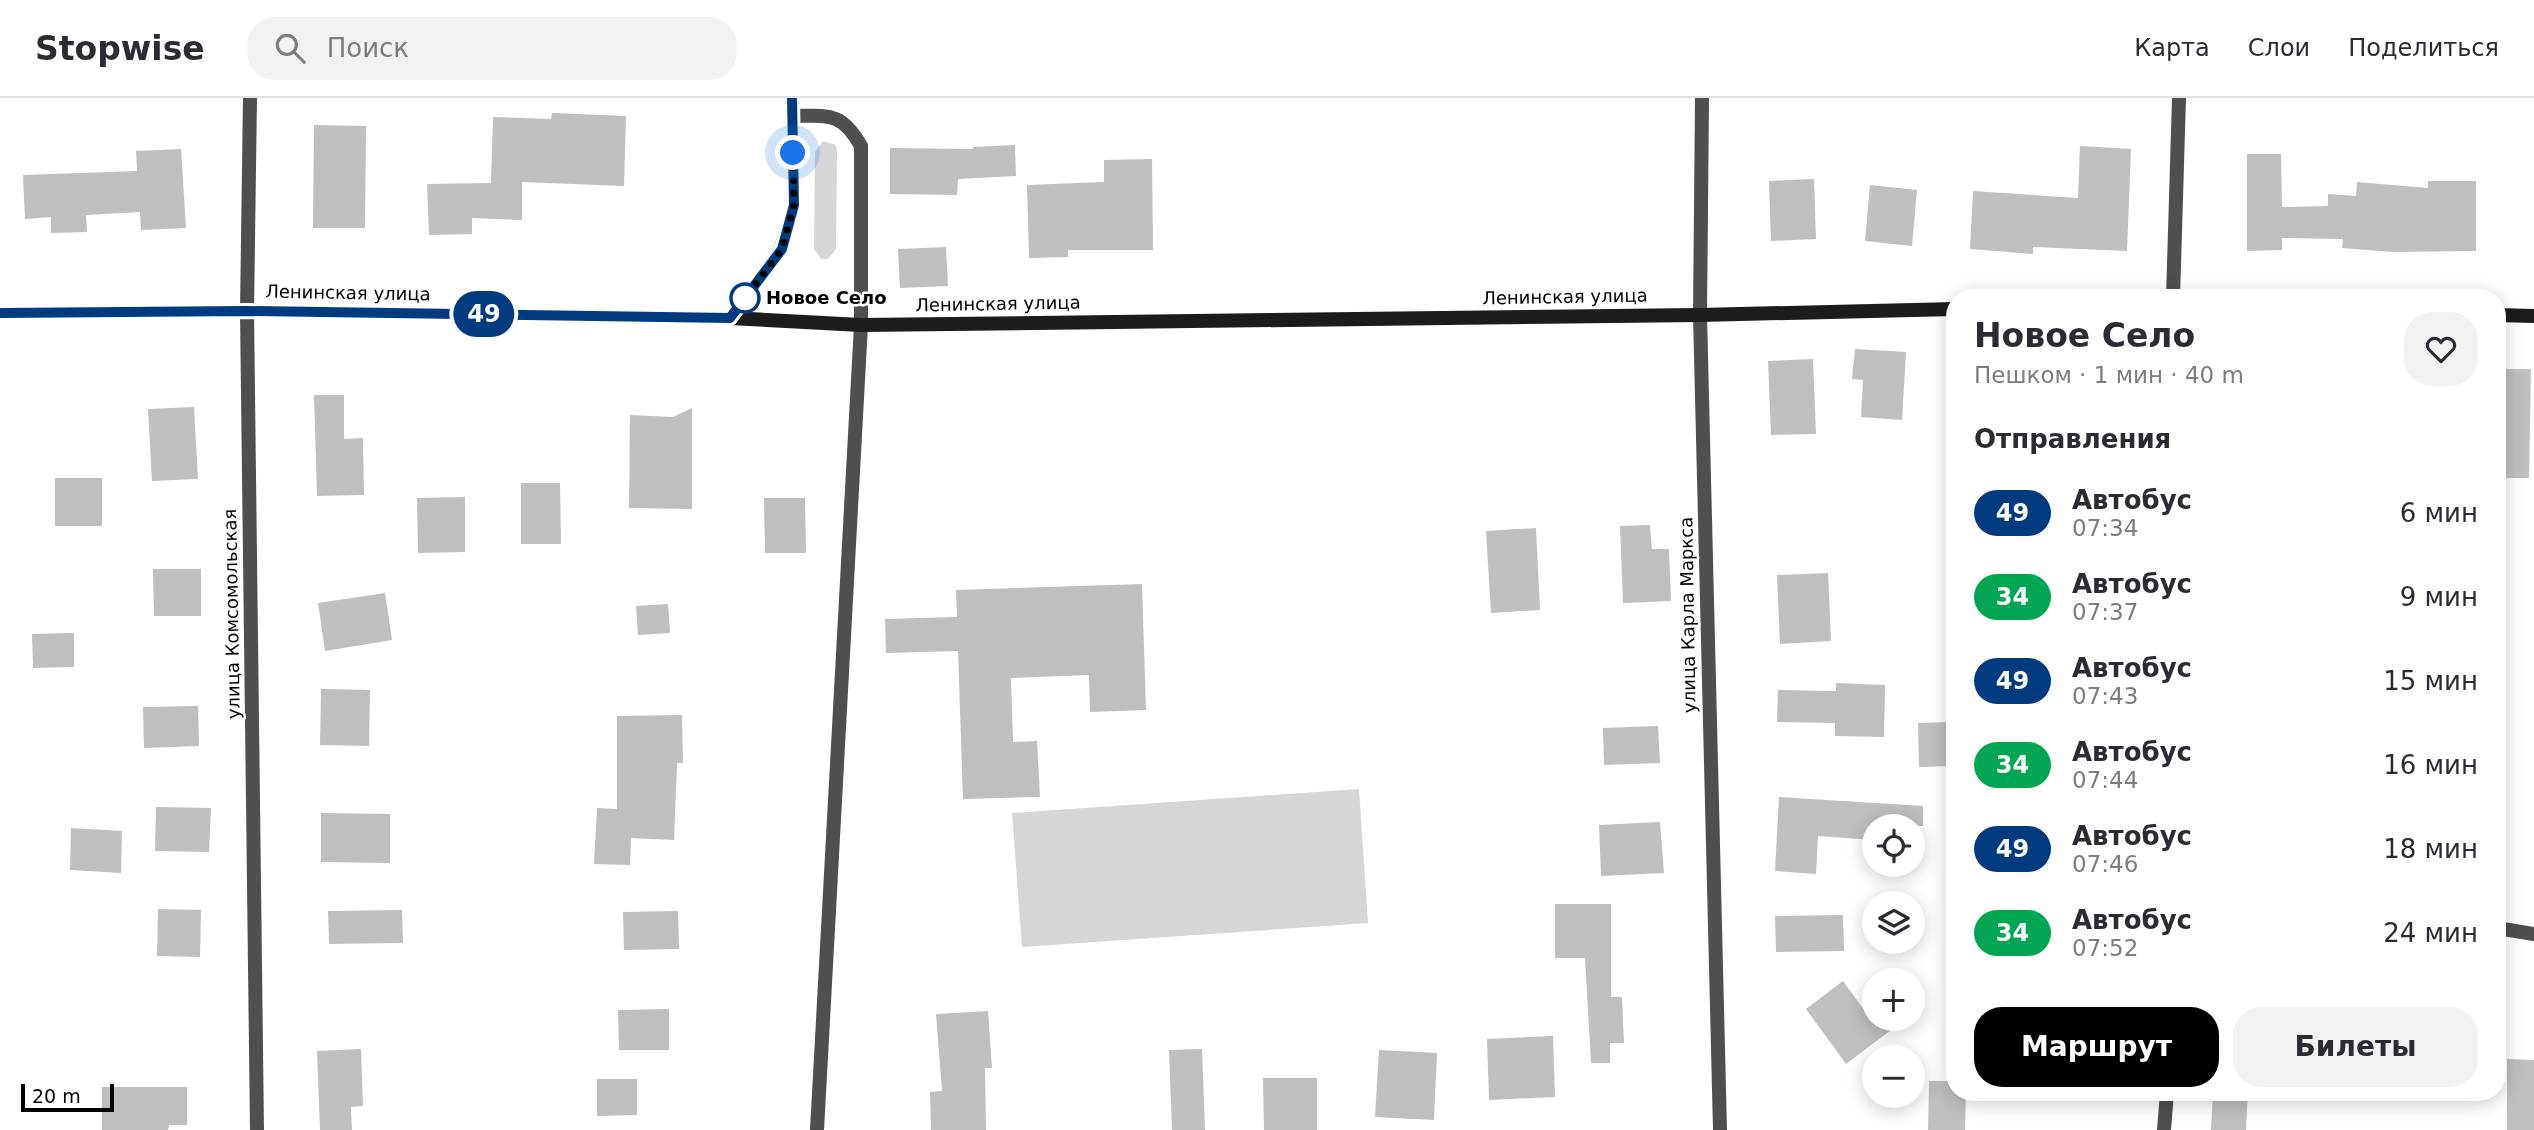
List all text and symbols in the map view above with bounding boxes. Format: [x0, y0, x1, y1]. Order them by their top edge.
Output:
search box [247, 17, 737, 80]
text: Stopwise [35, 29, 205, 68]
icon: search [271, 29, 309, 67]
text: Поиск [327, 33, 409, 63]
text: Карта [2134, 34, 2210, 62]
text: Слои [2248, 34, 2310, 62]
text: Поделиться [2348, 34, 2499, 62]
your location [775, 135, 810, 170]
street label: Ленинская улица [265, 281, 431, 304]
marker: Новое Село [730, 283, 760, 313]
street label: Ленинская улица [1482, 285, 1648, 308]
place label: Новое Село [766, 287, 887, 308]
line badge: 49 [452, 291, 516, 337]
street label: Ленинская улица [915, 292, 1081, 315]
text: 49 [467, 300, 501, 328]
button: heart [2404, 312, 2478, 386]
text: Новое Село [1974, 316, 2195, 355]
text: Пешком · 1 мин · 40 m [1974, 362, 2244, 388]
text: Отправления [1974, 424, 2171, 454]
text: Автобус [2072, 485, 2192, 515]
text: 6 мин [2400, 498, 2478, 528]
text: 49 [1996, 499, 2029, 527]
street label: улица Комсомольская [219, 509, 244, 719]
text: 07:34 [2072, 515, 2138, 541]
street label: улица Карла Маркса [1675, 517, 1700, 713]
text: Автобус [2072, 569, 2192, 599]
text: 9 мин [2400, 582, 2478, 612]
text: 34 [1996, 583, 2029, 611]
text: 07:37 [2072, 599, 2138, 625]
text: Автобус [2072, 653, 2192, 683]
text: 15 мин [2383, 666, 2478, 696]
text: 49 [1996, 667, 2029, 695]
text: 07:43 [2072, 683, 2138, 709]
text: Автобус [2072, 737, 2192, 767]
text: 16 мин [2383, 750, 2478, 780]
text: 34 [1996, 751, 2029, 779]
text: 07:44 [2072, 767, 2138, 793]
map controls [1862, 814, 1925, 1108]
button: locate [1862, 814, 1925, 877]
text: Автобус [2072, 821, 2192, 851]
text: 18 мин [2383, 834, 2478, 864]
text: 49 [1996, 835, 2029, 863]
text: 07:46 [2072, 851, 2138, 877]
button: layers [1862, 891, 1925, 954]
text: Автобус [2072, 905, 2192, 935]
text: 24 мин [2383, 918, 2478, 948]
text: 34 [1996, 919, 2029, 947]
text: 07:52 [2072, 935, 2138, 961]
button: + [1862, 968, 1925, 1031]
button: Маршрут [1974, 1007, 2219, 1087]
button: Билеты [2233, 1007, 2478, 1087]
button: − [1862, 1045, 1925, 1108]
scale bar [21, 1081, 114, 1113]
text: 20 m [32, 1085, 81, 1107]

